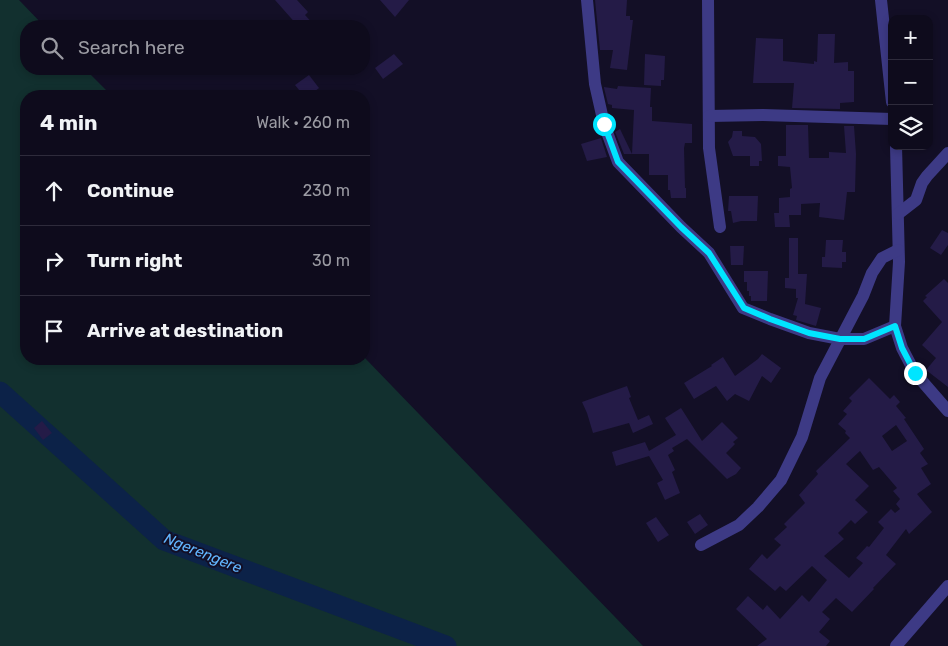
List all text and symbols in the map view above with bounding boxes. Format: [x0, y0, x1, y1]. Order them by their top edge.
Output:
map controls [888, 15, 933, 150]
button: + [888, 15, 933, 60]
search box [20, 20, 370, 75]
icon: search [38, 34, 66, 62]
text: Search here [78, 36, 185, 59]
button: − [888, 60, 933, 105]
button: layers [888, 105, 933, 150]
text: 4 min [40, 110, 98, 135]
text: Walk · 260 m [256, 113, 350, 132]
route start [593, 113, 616, 136]
icon: ahead [40, 177, 68, 205]
text: Continue [87, 179, 174, 202]
text: 230 m [303, 181, 350, 200]
icon: right [40, 247, 68, 275]
text: Turn right [87, 249, 182, 272]
text: 30 m [312, 251, 350, 270]
icon: arrive [40, 317, 68, 345]
text: Arrive at destination [87, 319, 283, 342]
route end [904, 362, 927, 385]
water label: Ngerengere [162, 529, 245, 577]

